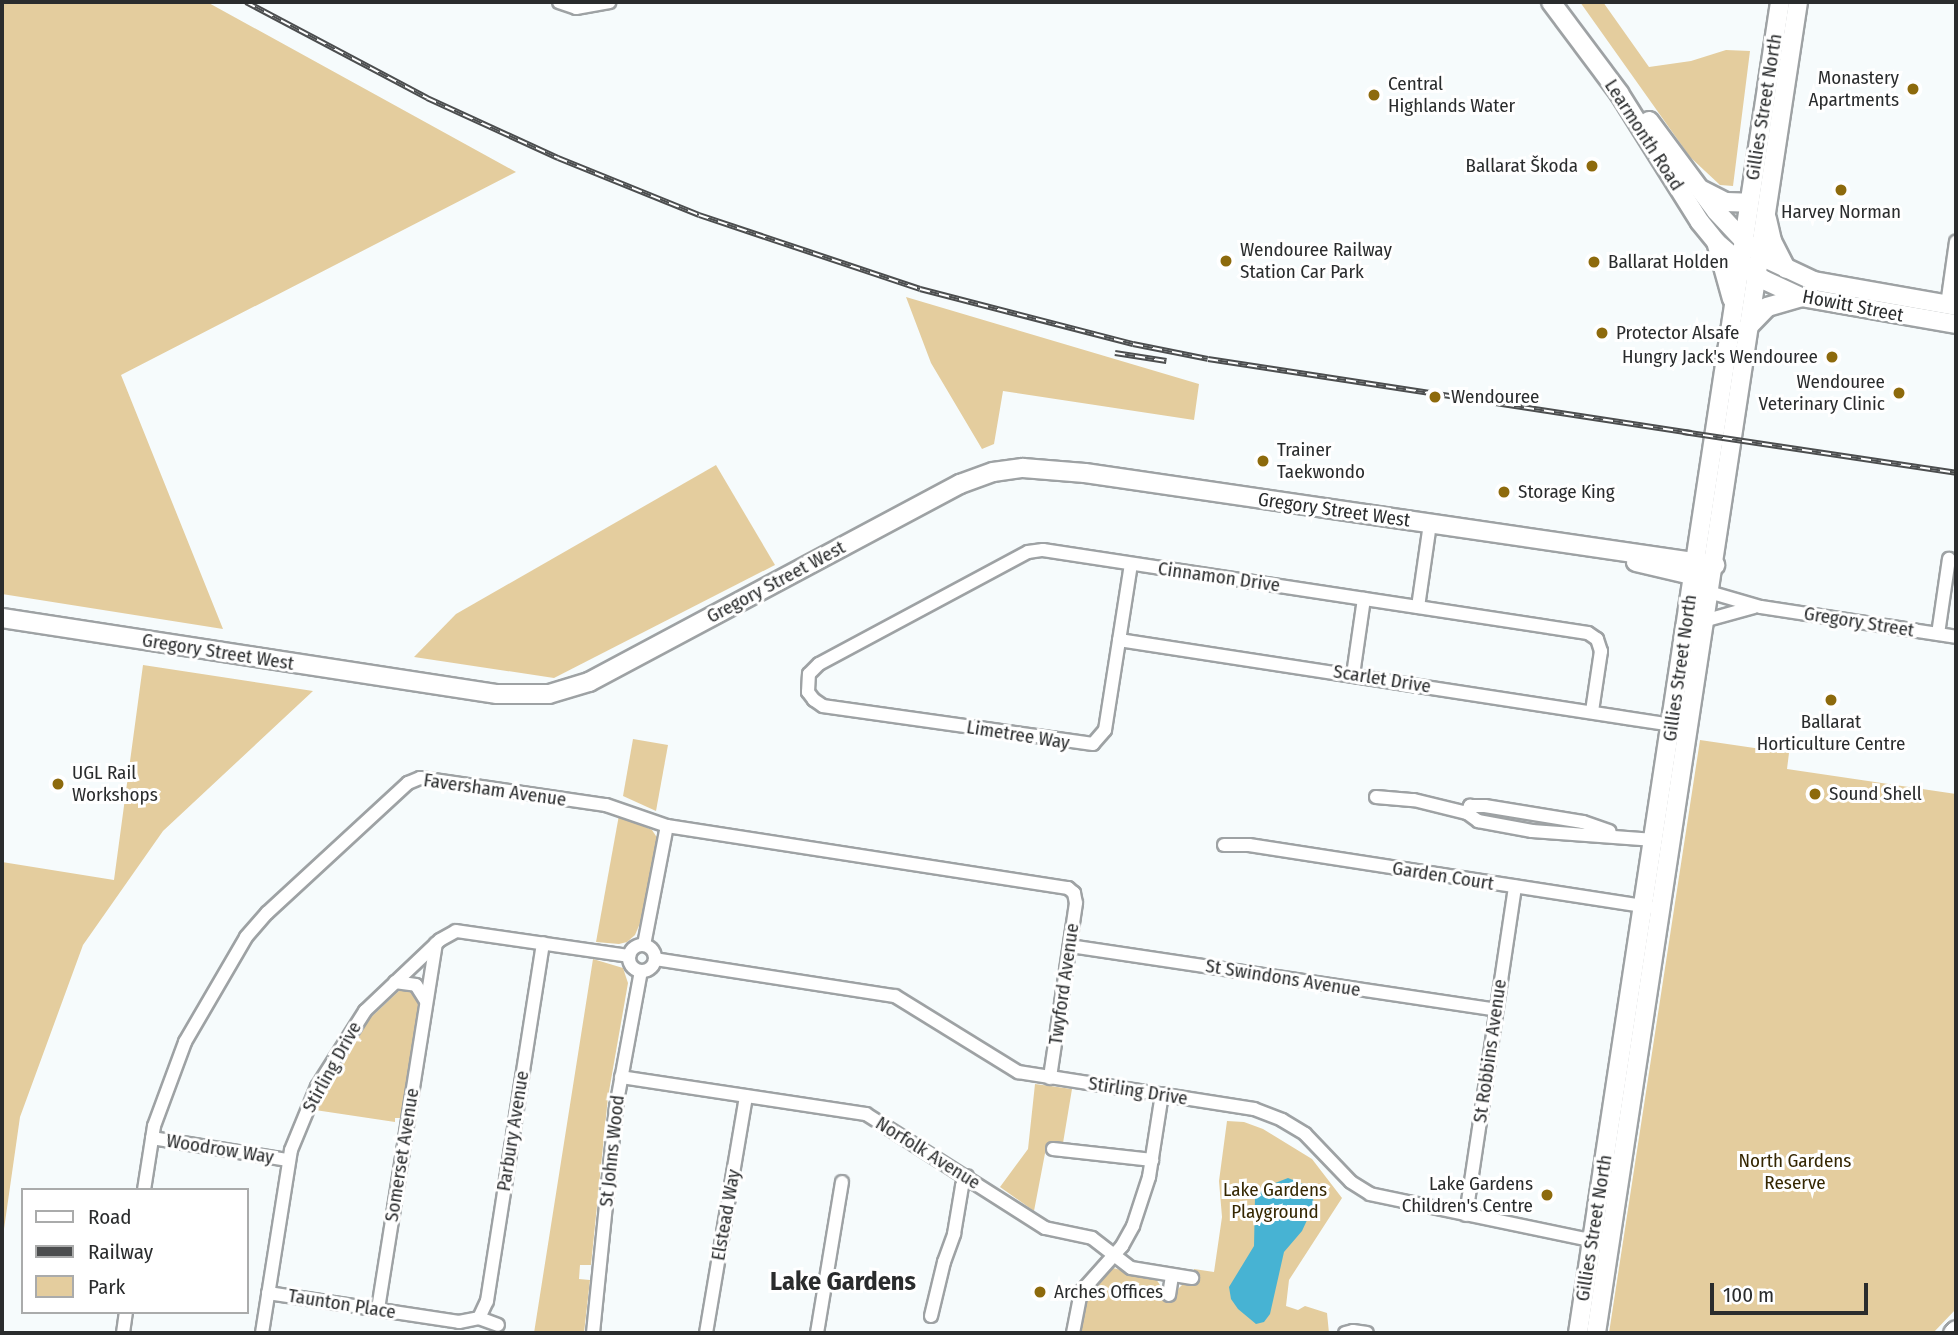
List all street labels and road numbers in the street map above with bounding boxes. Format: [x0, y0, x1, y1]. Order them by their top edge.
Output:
street label: Gillies Street North [1741, 32, 1787, 182]
street label: Learmonth Road [1600, 75, 1688, 195]
street label: Howitt Street [1801, 285, 1905, 327]
street label: Gregory Street West [1256, 488, 1412, 532]
street label: Gregory Street West [703, 536, 849, 628]
street label: Cinnamon Drive [1156, 557, 1282, 597]
street label: Gillies Street North [1658, 593, 1702, 743]
street label: Gregory Street [1802, 602, 1916, 642]
street label: Gregory Street West [140, 629, 296, 675]
street label: Scarlet Drive [1332, 660, 1432, 698]
street label: Limetree Way [965, 716, 1071, 754]
street label: Faversham Avenue [422, 769, 568, 811]
street label: Garden Court [1391, 857, 1495, 895]
street label: Twyford Avenue [1044, 922, 1084, 1046]
street label: St Swindons Avenue [1204, 954, 1362, 1002]
street label: St Robbins Avenue [1469, 978, 1511, 1124]
street label: Stirling Drive [298, 1018, 366, 1116]
street label: Parbury Avenue [492, 1069, 534, 1193]
street label: Stirling Drive [1087, 1072, 1189, 1110]
street label: Somerset Avenue [380, 1087, 424, 1223]
street label: St Johns Wood [595, 1094, 629, 1208]
street label: Norfolk Avenue [871, 1112, 985, 1194]
street label: Woodrow Way [165, 1129, 275, 1169]
street label: Gillies Street North [1571, 1153, 1617, 1303]
street label: Elstead Way [707, 1168, 745, 1262]
street label: Taunton Place [287, 1284, 397, 1324]

